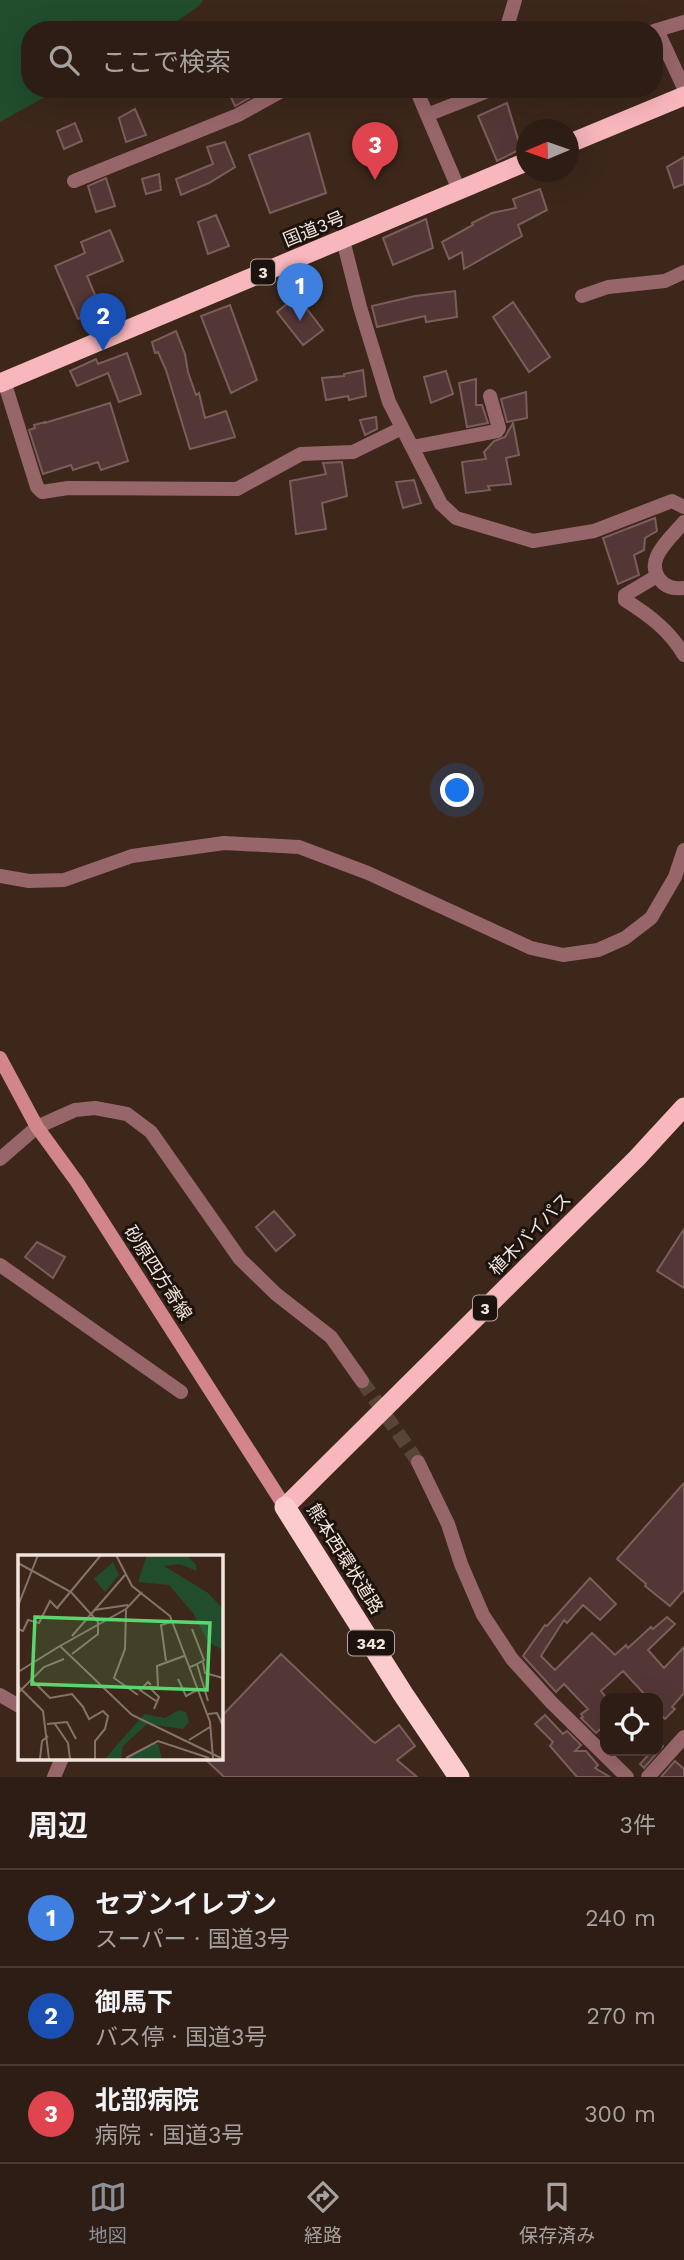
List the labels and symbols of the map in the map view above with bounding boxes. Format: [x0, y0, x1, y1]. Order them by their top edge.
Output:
north arrow [516, 119, 579, 182]
pin: 3 [352, 122, 398, 180]
street label: 国道3号 [280, 207, 348, 250]
road number: 3 [251, 260, 275, 284]
pin: 1 [277, 263, 323, 321]
pin: 2 [80, 293, 126, 351]
your location [440, 773, 474, 807]
street label: 植木バイパス [484, 1188, 575, 1279]
street label: 砂原四方寄線 [120, 1222, 197, 1324]
road number: 3 [473, 1296, 497, 1320]
street label: 熊本西環状道路 [303, 1500, 388, 1618]
inset map [18, 1555, 222, 1759]
road number: 342 [348, 1630, 394, 1656]

